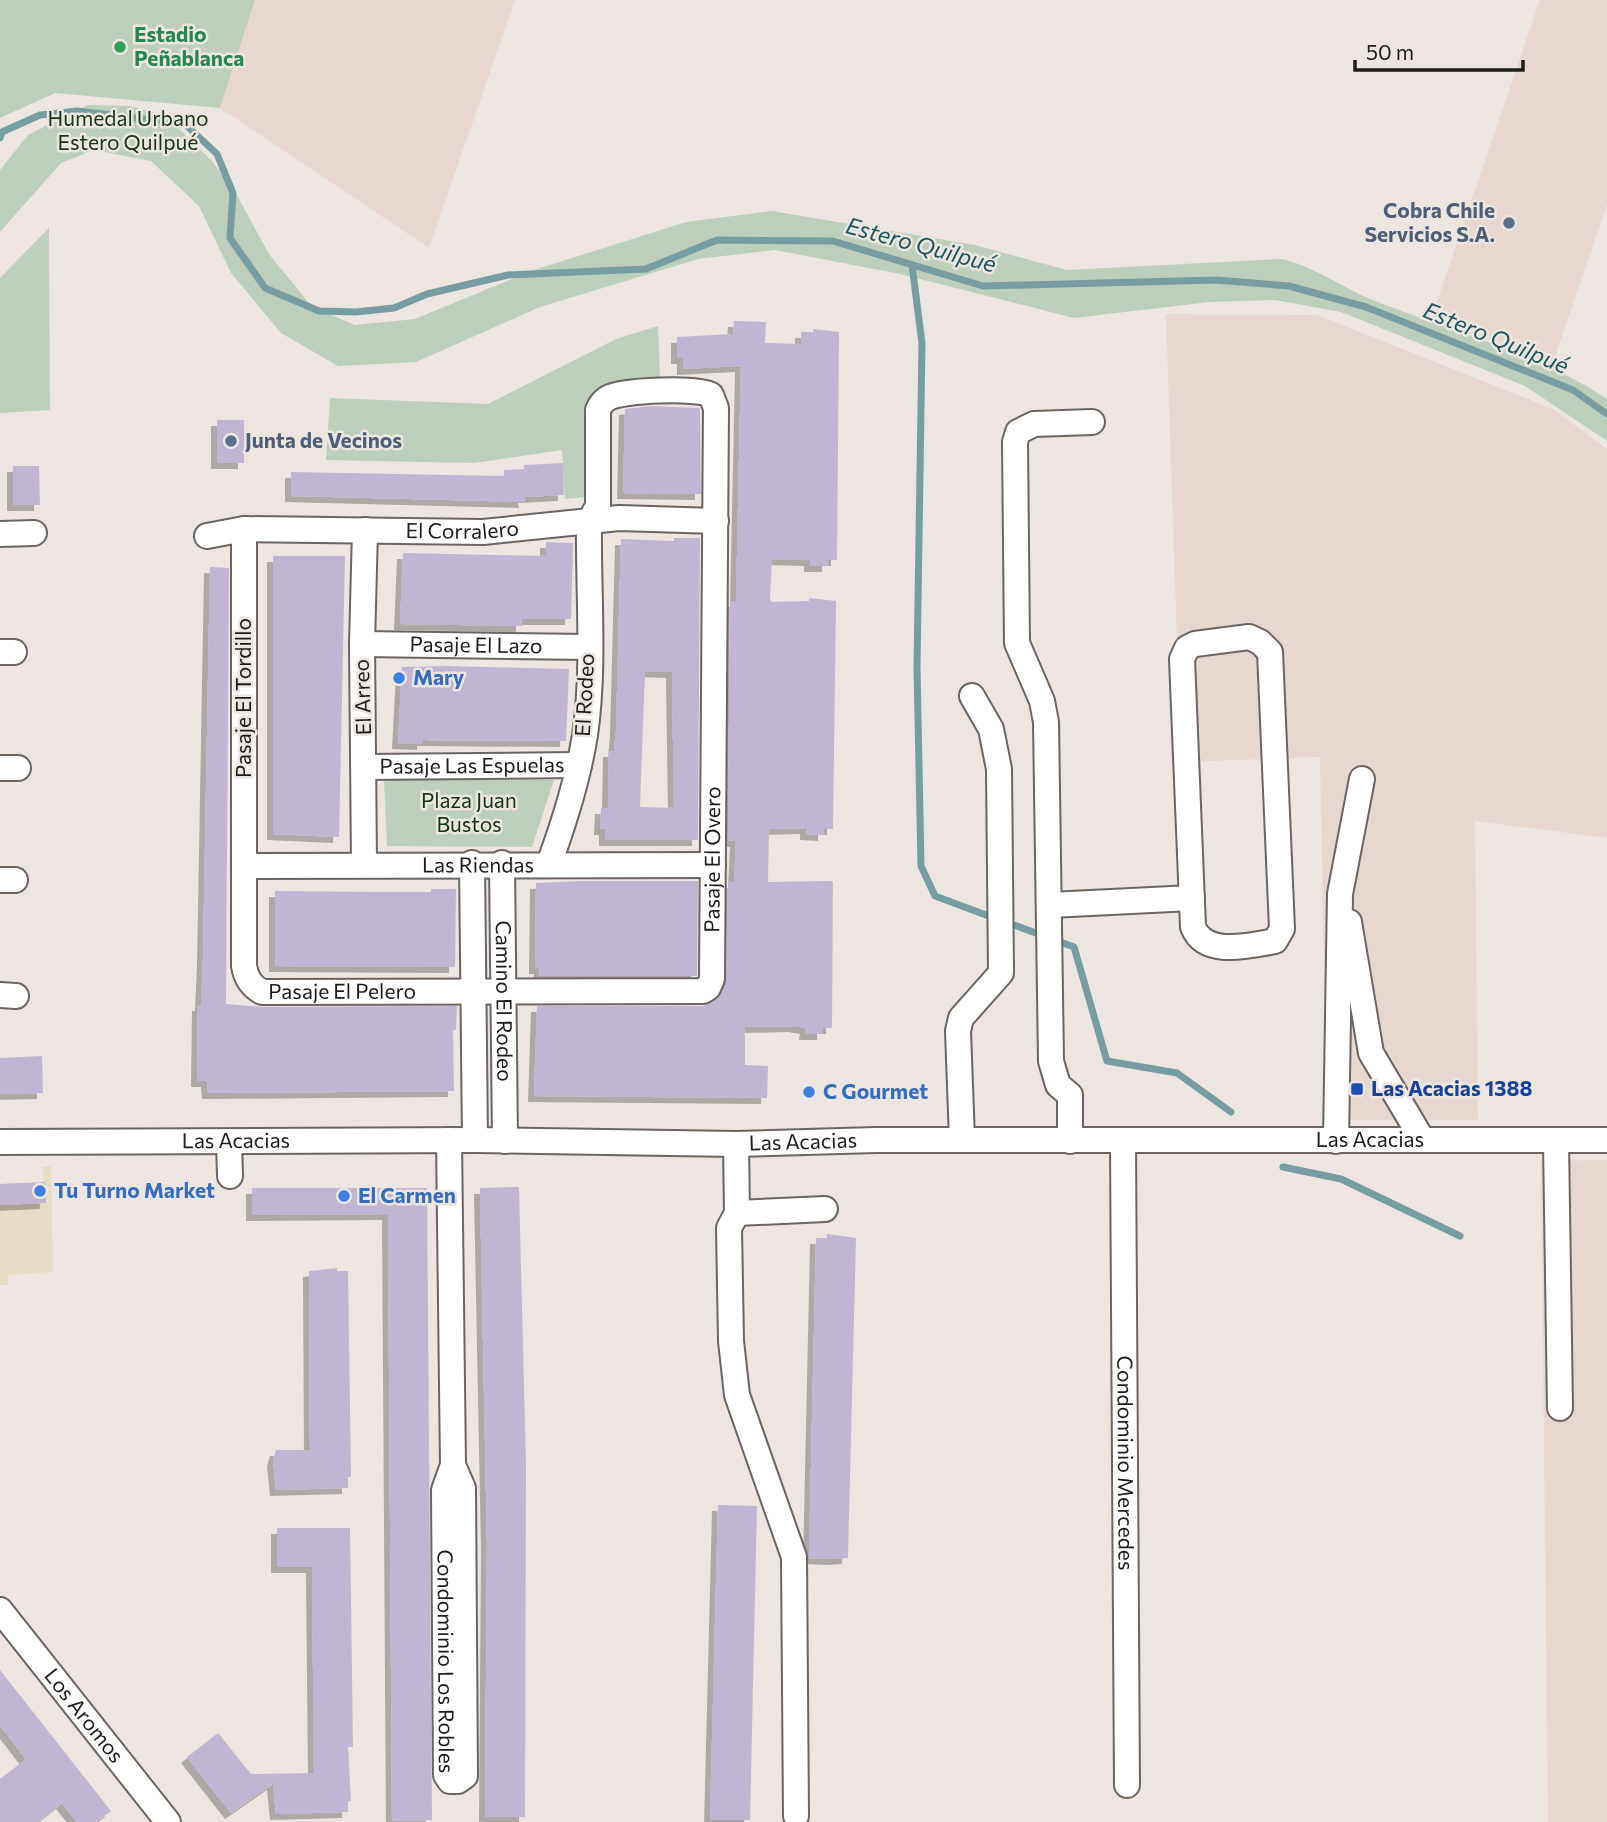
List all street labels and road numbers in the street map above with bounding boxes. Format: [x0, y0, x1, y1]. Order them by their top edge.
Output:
street label: El Corralero [406, 514, 520, 543]
street label: Pasaje El Tordillo [230, 618, 255, 778]
street label: Pasaje El Lazo [409, 631, 543, 657]
street label: El Rodeo [569, 653, 598, 737]
street label: El Arreo [348, 658, 375, 736]
street label: Pasaje Las Espuelas [379, 751, 565, 778]
street label: Pasaje El Overo [698, 786, 724, 933]
street label: Las Riendas [422, 851, 534, 877]
street label: Camino El Rodeo [492, 920, 518, 1082]
street label: Pasaje El Pelero [268, 978, 416, 1003]
street label: Las Acacias [1316, 1126, 1424, 1151]
street label: Las Acacias [182, 1127, 290, 1152]
street label: Las Acacias [748, 1127, 857, 1155]
street label: Condominio Mercedes [1113, 1355, 1140, 1571]
street label: Condominio Los Robles [433, 1549, 460, 1773]
street label: Los Aromos [40, 1663, 130, 1767]

